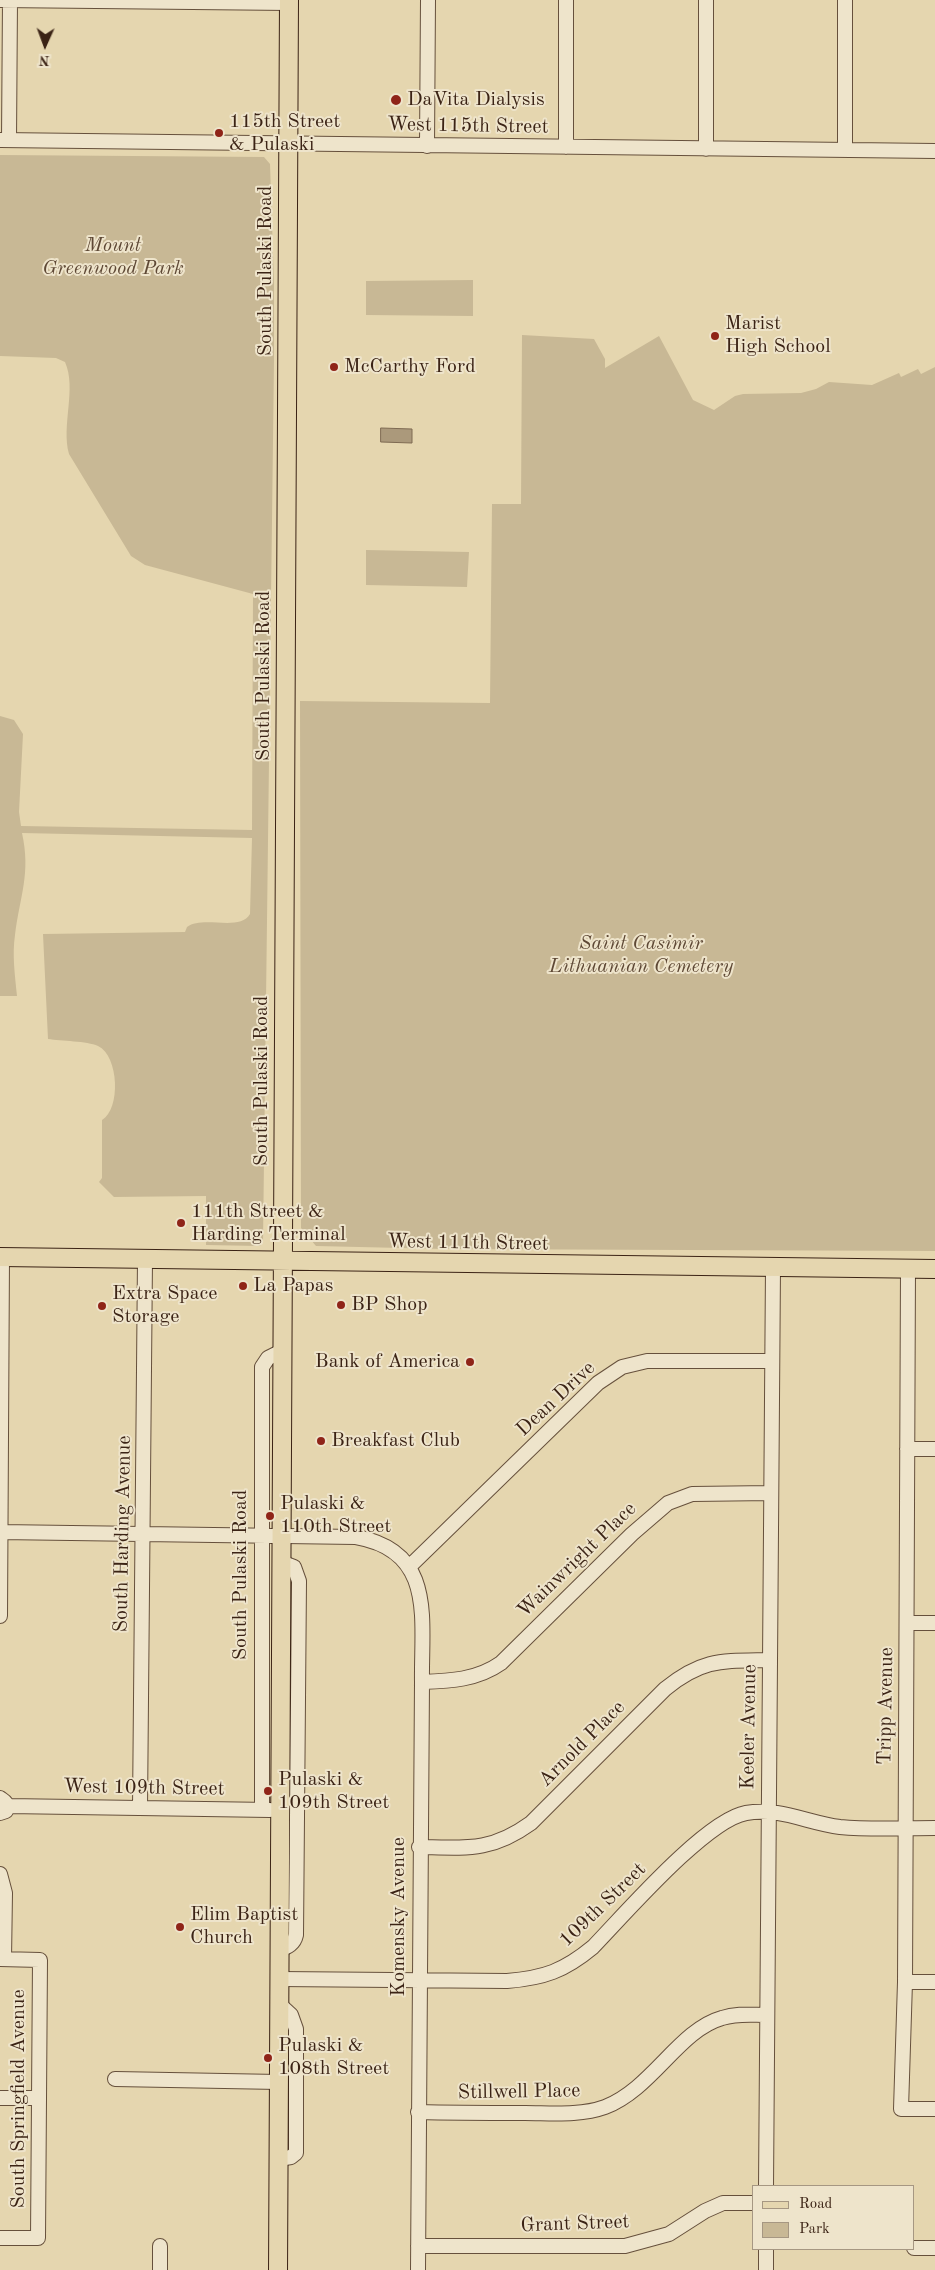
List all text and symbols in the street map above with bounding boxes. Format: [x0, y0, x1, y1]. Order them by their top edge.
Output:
north arrow [20, 20, 70, 70]
text: N [39, 53, 50, 67]
place label: DaVita Dialysis [407, 88, 545, 112]
marker: DaVita Dialysis [389, 93, 403, 107]
place label: 115th Street & Pulaski [229, 110, 340, 157]
street label: West 115th Street [387, 113, 549, 139]
marker: 115th Street & Pulaski [213, 127, 225, 139]
street label: South Pulaski Road [254, 186, 278, 356]
park label: Mount Greenwood Park [42, 234, 184, 281]
place label: Marist High School [725, 312, 831, 359]
marker: Marist High School [709, 330, 721, 342]
place label: McCarthy Ford [344, 355, 476, 379]
marker: McCarthy Ford [328, 361, 340, 373]
street label: South Pulaski Road [252, 591, 276, 761]
park label: Saint Casimir Lithuanian Cemetery [549, 932, 733, 979]
street label: South Pulaski Road [250, 996, 274, 1166]
place label: 111th Street & Harding Terminal [191, 1200, 346, 1247]
marker: 111th Street & Harding Terminal [175, 1217, 187, 1229]
street label: West 111th Street [387, 1230, 549, 1256]
place label: La Papas [253, 1274, 333, 1298]
marker: La Papas [237, 1280, 249, 1292]
place label: Extra Space Storage [112, 1282, 217, 1329]
place label: BP Shop [351, 1293, 428, 1317]
marker: BP Shop [335, 1299, 347, 1311]
marker: Extra Space Storage [96, 1300, 108, 1312]
place label: Bank of America [315, 1350, 460, 1374]
marker: Bank of America [464, 1356, 476, 1368]
street label: Dean Drive [512, 1356, 600, 1442]
place label: Breakfast Club [331, 1429, 460, 1453]
street label: South Harding Avenue [109, 1435, 137, 1633]
marker: Breakfast Club [315, 1435, 327, 1447]
street label: South Pulaski Road [229, 1490, 253, 1660]
place label: Pulaski & 110th Street [280, 1492, 391, 1539]
street label: Wainwright Place [513, 1497, 641, 1623]
marker: Pulaski & 110th Street [264, 1510, 276, 1522]
street label: Tripp Avenue [873, 1647, 899, 1765]
street label: Keeler Avenue [736, 1664, 762, 1790]
street label: Arnold Place [534, 1696, 630, 1792]
place label: Pulaski & 109th Street [278, 1768, 389, 1815]
street label: West 109th Street [63, 1775, 225, 1801]
marker: Pulaski & 109th Street [262, 1785, 274, 1797]
street label: Komensky Avenue [387, 1837, 411, 1997]
street label: 109th Street [555, 1858, 651, 1952]
place label: Elim Baptist Church [190, 1903, 298, 1950]
marker: Elim Baptist Church [174, 1921, 186, 1933]
street label: South Springfield Avenue [7, 1989, 31, 2209]
place label: Pulaski & 108th Street [278, 2034, 389, 2081]
marker: Pulaski & 108th Street [262, 2052, 274, 2064]
street label: Stillwell Place [458, 2079, 580, 2105]
legend [752, 2185, 915, 2250]
text: Road [799, 2197, 832, 2212]
street label: Grant Street [520, 2210, 630, 2238]
text: Park [799, 2222, 830, 2237]

